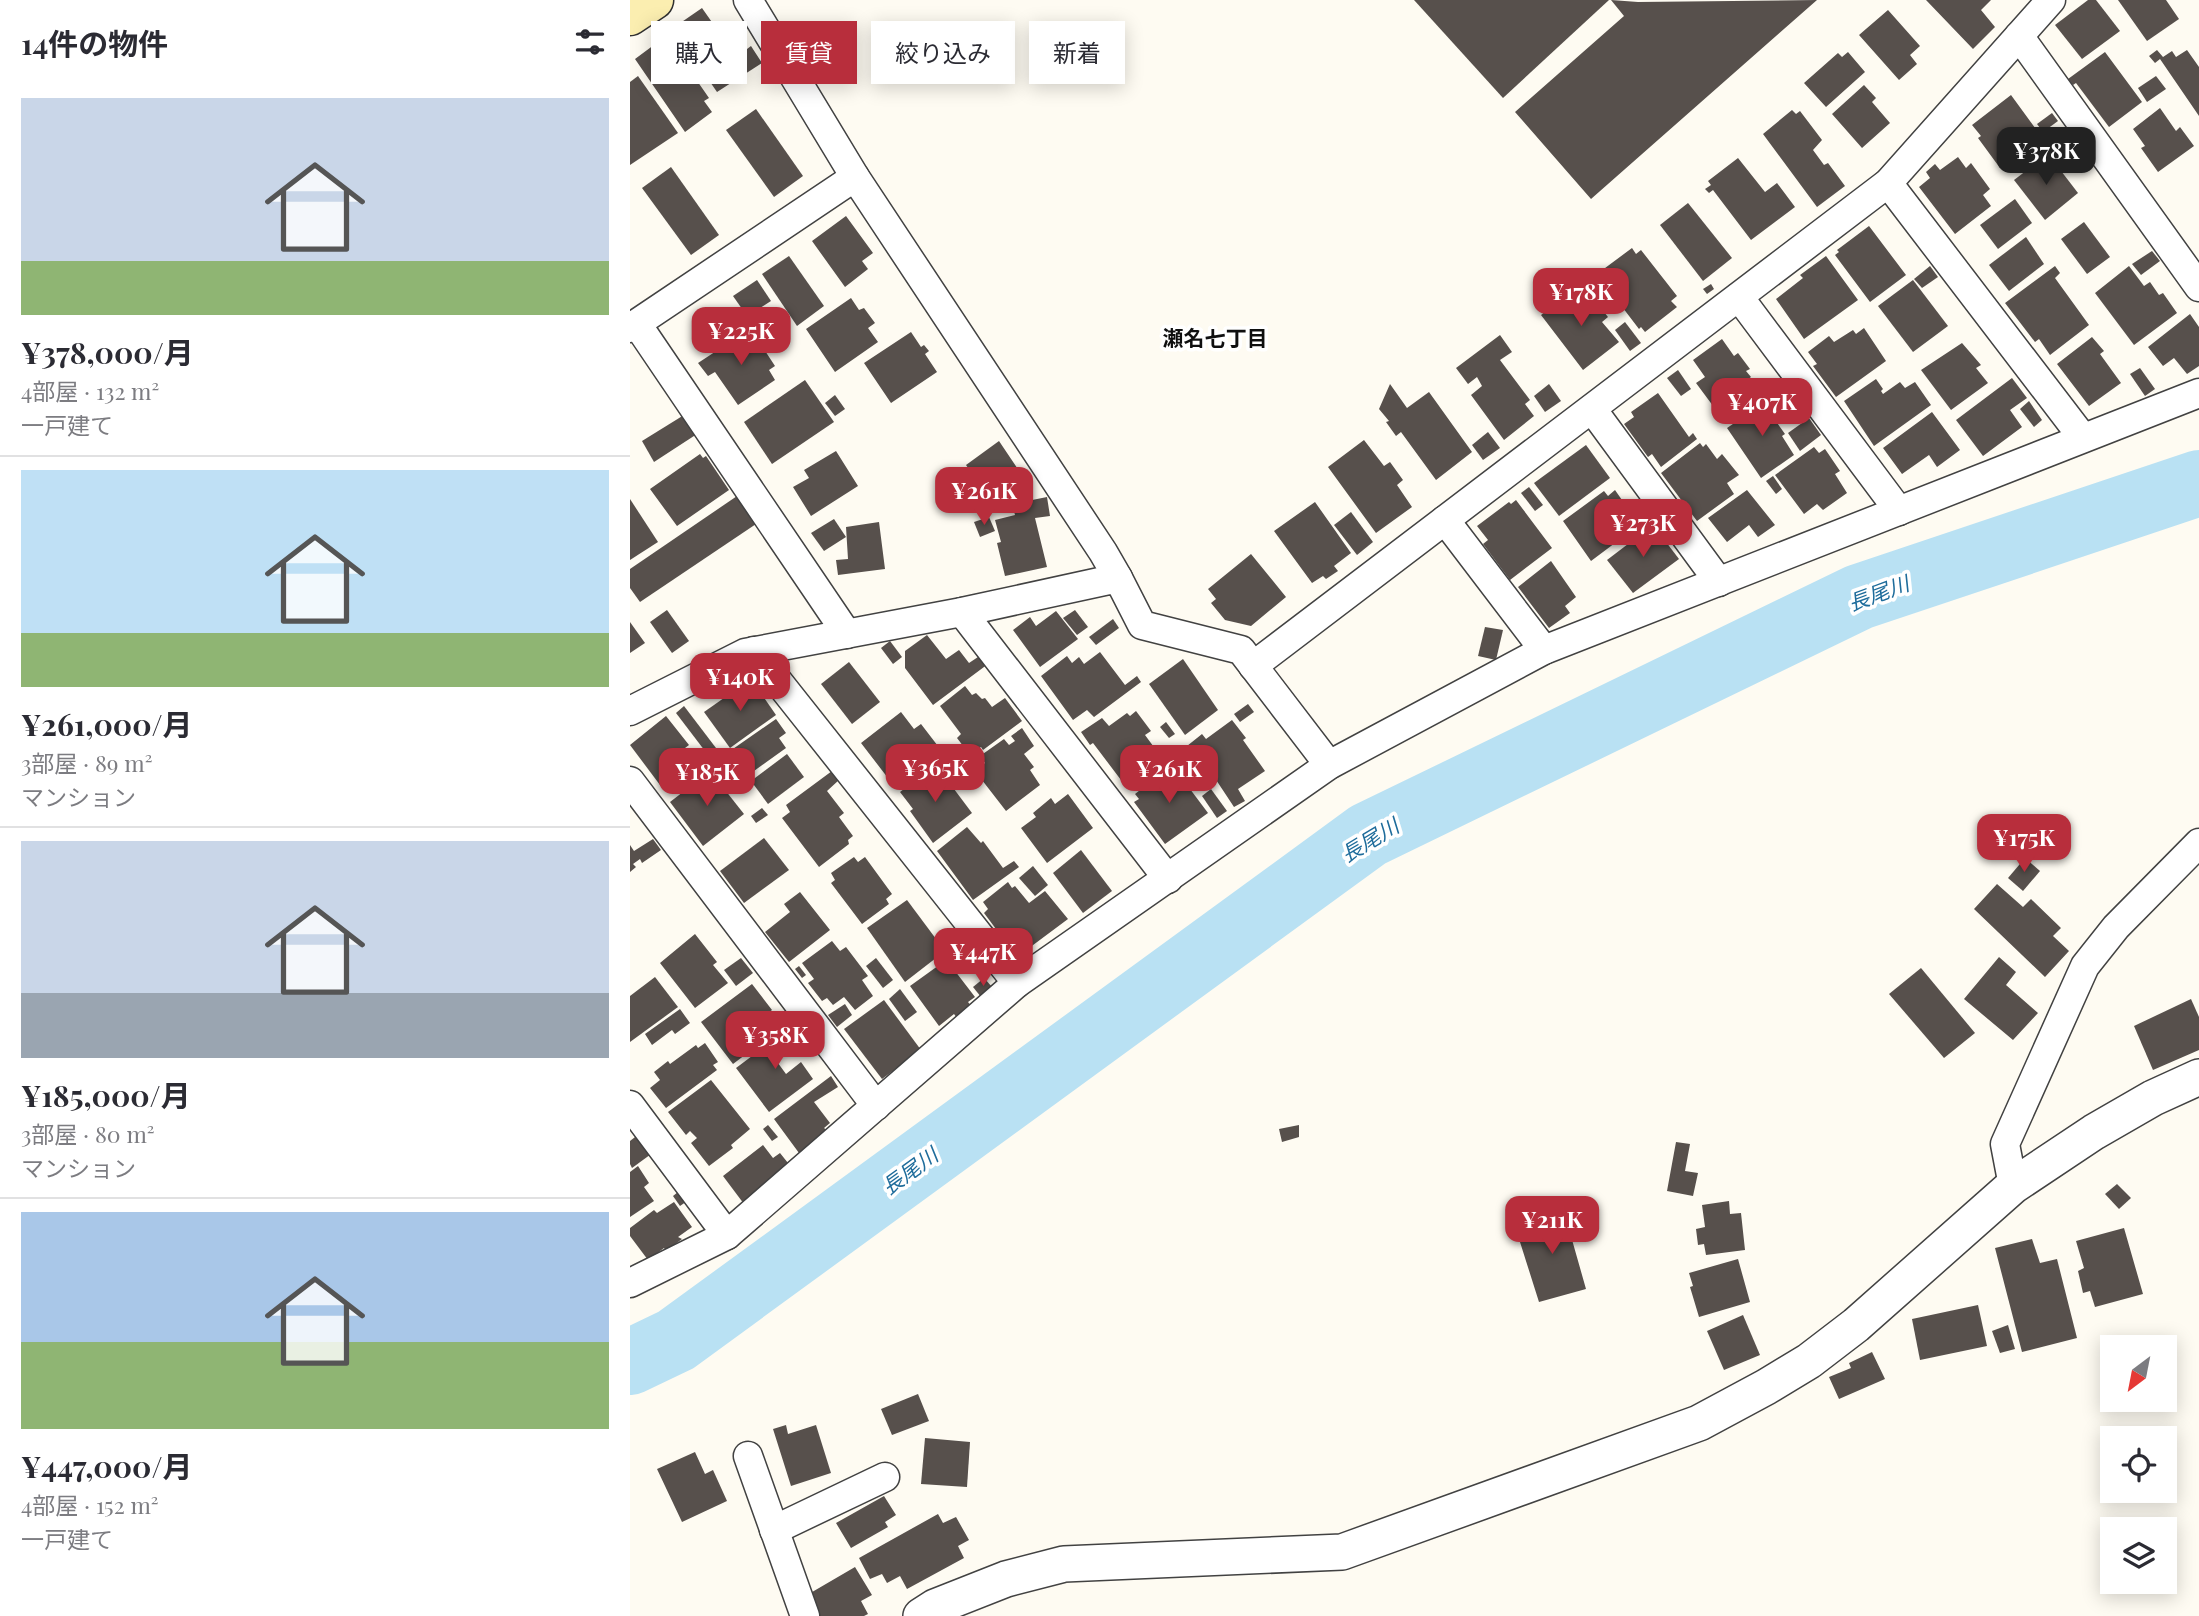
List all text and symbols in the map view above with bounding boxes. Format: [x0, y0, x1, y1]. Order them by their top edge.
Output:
chip: 購入 [651, 21, 747, 84]
chip: 賃貸 [761, 21, 857, 84]
chip: 絞り込み [871, 21, 1015, 84]
chip: 新着 [1029, 21, 1125, 84]
text: 14件の物件 [21, 23, 168, 63]
icon: filters [571, 23, 609, 61]
pin: ¥378K [1997, 128, 2095, 187]
text: ¥378K [2013, 134, 2079, 165]
icon: home [252, 144, 378, 270]
pin: ¥178K [1532, 268, 1630, 328]
text: ¥178K [1549, 275, 1613, 306]
pin: ¥225K [692, 308, 790, 367]
text: ¥225K [708, 314, 774, 345]
district label: 瀬名七丁目 [1163, 323, 1268, 351]
text: ¥378,000/月 [21, 332, 194, 372]
text: 4部屋 · 132 m² [21, 375, 159, 406]
pin: ¥407K [1713, 378, 1811, 438]
text: ¥407K [1727, 385, 1797, 416]
text: 一戸建て [21, 409, 113, 440]
pin: ¥261K [935, 468, 1033, 527]
text: ¥261K [951, 474, 1017, 505]
pin: ¥273K [1594, 500, 1692, 559]
text: ¥273K [1610, 506, 1676, 537]
icon: home [252, 516, 378, 642]
water label: 長尾川 [1844, 567, 1914, 616]
pin: ¥140K [691, 654, 789, 713]
text: ¥140K [706, 660, 774, 691]
text: ¥261,000/月 [21, 704, 193, 744]
pin: ¥365K [886, 744, 984, 804]
pin: ¥261K [1120, 746, 1218, 805]
text: 3部屋 · 89 m² [21, 747, 153, 778]
pin: ¥185K [658, 748, 756, 808]
text: ¥365K [902, 751, 968, 782]
text: ¥261K [1136, 752, 1202, 783]
text: ¥185K [675, 755, 739, 786]
text: マンション [21, 781, 136, 812]
water label: 長尾川 [1335, 810, 1405, 867]
pin: ¥175K [1975, 814, 2073, 874]
text: ¥175K [1993, 821, 2055, 852]
icon: home [252, 887, 378, 1013]
pin: ¥447K [934, 928, 1032, 988]
text: ¥447K [950, 935, 1016, 966]
pin: ¥358K [726, 1012, 824, 1071]
text: ¥358K [742, 1018, 808, 1049]
text: ¥185,000/月 [21, 1075, 191, 1115]
text: 3部屋 · 80 m² [21, 1118, 155, 1149]
water label: 長尾川 [875, 1139, 944, 1200]
text: マンション [21, 1152, 136, 1183]
pin: ¥211K [1503, 1196, 1601, 1256]
text: ¥211K [1521, 1203, 1583, 1234]
icon: home [252, 1258, 378, 1384]
north arrow [2100, 1335, 2177, 1412]
map controls [2100, 1335, 2177, 1594]
button: locate [2100, 1426, 2177, 1503]
text: ¥447,000/月 [21, 1446, 192, 1486]
text: 4部屋 · 152 m² [21, 1489, 159, 1520]
button: layers [2100, 1517, 2177, 1594]
text: 一戸建て [21, 1523, 113, 1554]

